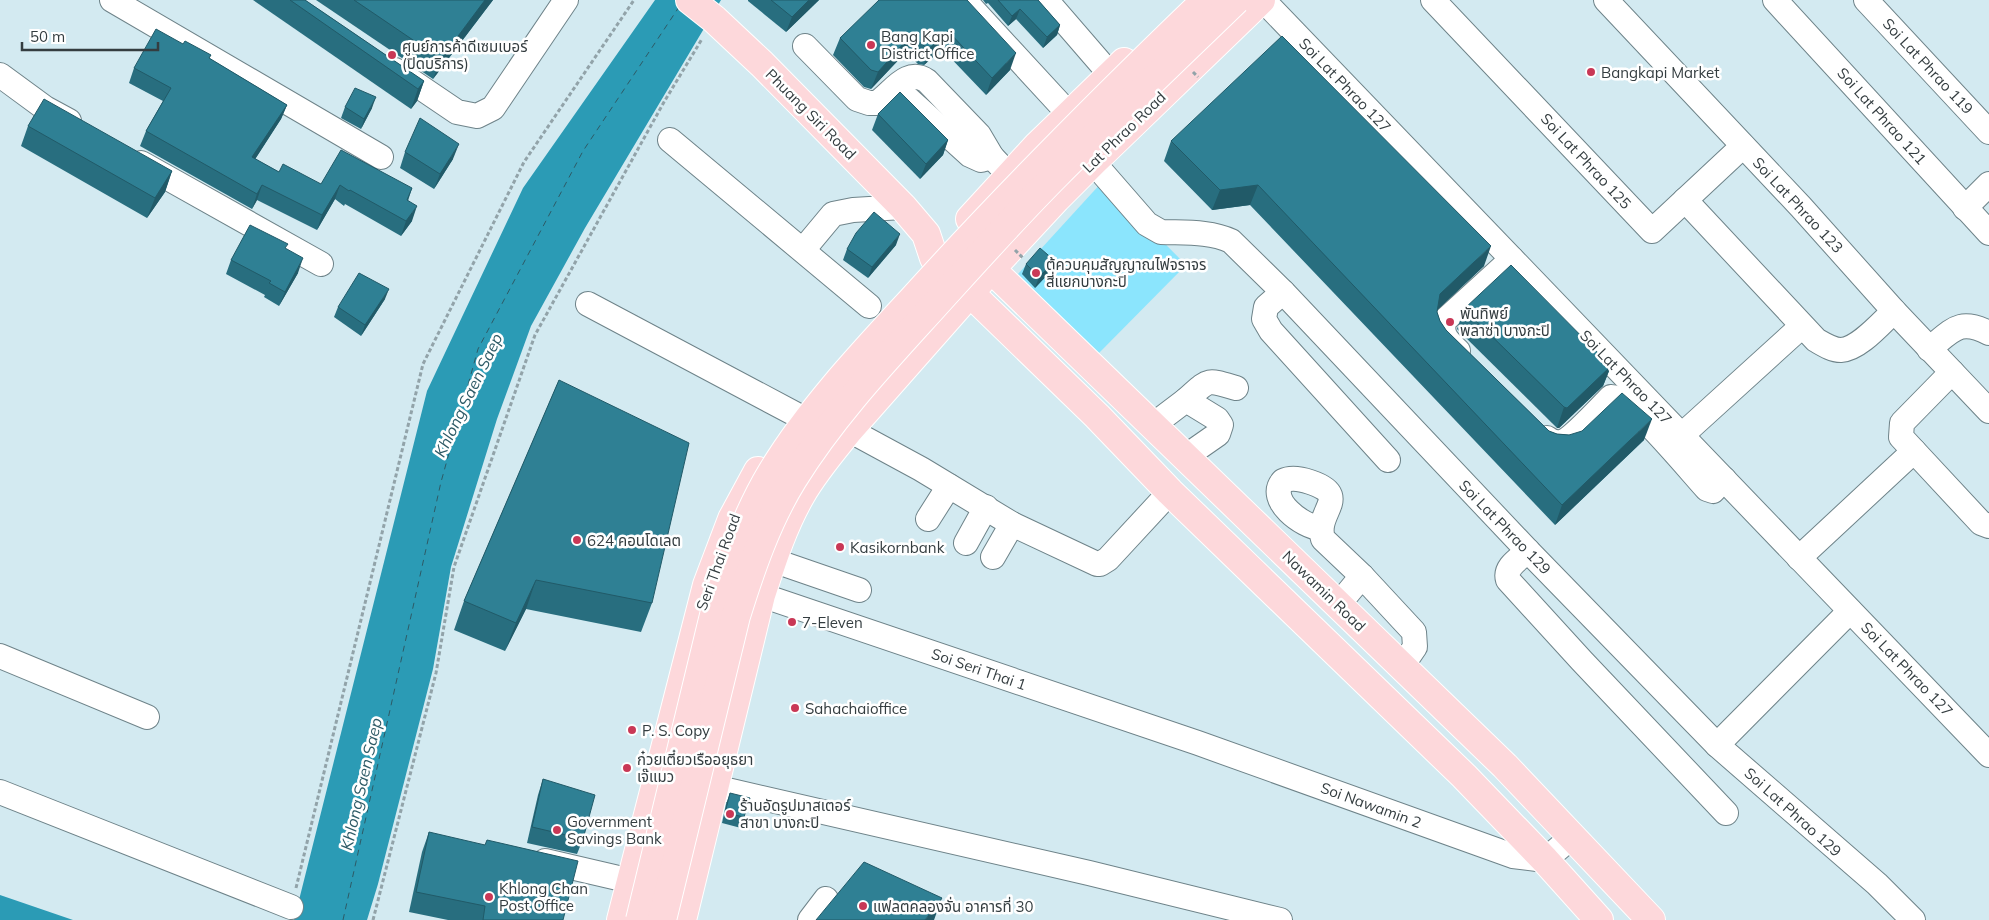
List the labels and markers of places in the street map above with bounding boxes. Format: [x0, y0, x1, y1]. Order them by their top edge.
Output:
place label: Bang Kapi District Office [881, 27, 974, 63]
place label: ศูนย์การค้าดีเซมเบอร์ (ปิดบริการ) [402, 37, 528, 73]
marker: Bang Kapi District Office [865, 39, 877, 51]
marker: ศูนย์การค้าดีเซมเบอร์ (ปิดบริการ) [386, 49, 398, 61]
place label: Bangkapi Market [1601, 63, 1719, 82]
marker: Bangkapi Market [1585, 66, 1597, 78]
place label: ตู้ควบคุมสัญญาณไฟจราจร สี่แยกบางกะปิ [1046, 255, 1206, 291]
marker: ตู้ควบคุมสัญญาณไฟจราจร สี่แยกบางกะปิ [1030, 267, 1042, 279]
place label: พันทิพย์ พลาซ่า บางกะปิ [1460, 304, 1550, 340]
marker: พันทิพย์ พลาซ่า บางกะปิ [1444, 316, 1456, 328]
place label: 624 คอนโดเลต [587, 531, 681, 550]
marker: 624 คอนโดเลต [571, 534, 583, 546]
place label: Kasikornbank [850, 538, 945, 557]
marker: Kasikornbank [834, 541, 846, 553]
place label: 7-Eleven [802, 613, 863, 632]
marker: 7-Eleven [786, 616, 798, 628]
place label: Sahachaioffice [805, 699, 907, 718]
marker: Sahachaioffice [789, 702, 801, 714]
place label: P. S. Copy [642, 721, 710, 740]
marker: P. S. Copy [626, 724, 638, 736]
place label: ก๋วยเตี๋ยวเรืออยุธยา เจ๊แมว [637, 749, 753, 786]
marker: ก๋วยเตี๋ยวเรืออยุธยา เจ๊แมว [621, 762, 633, 774]
place label: ร้านอัดรูปมาสเตอร์ สาขา บางกะปิ [740, 796, 851, 832]
marker: ร้านอัดรูปมาสเตอร์ สาขา บางกะปิ [724, 808, 736, 820]
place label: Government Savings Bank [567, 812, 662, 848]
marker: Government Savings Bank [551, 824, 563, 836]
place label: Khlong Chan Post Office [499, 879, 588, 915]
marker: Khlong Chan Post Office [483, 891, 495, 903]
place label: แฟลตคลองจั่น อาคารที่ 30 [873, 896, 1033, 916]
marker: แฟลตคลองจั่น อาคารที่ 30 [857, 900, 869, 912]

